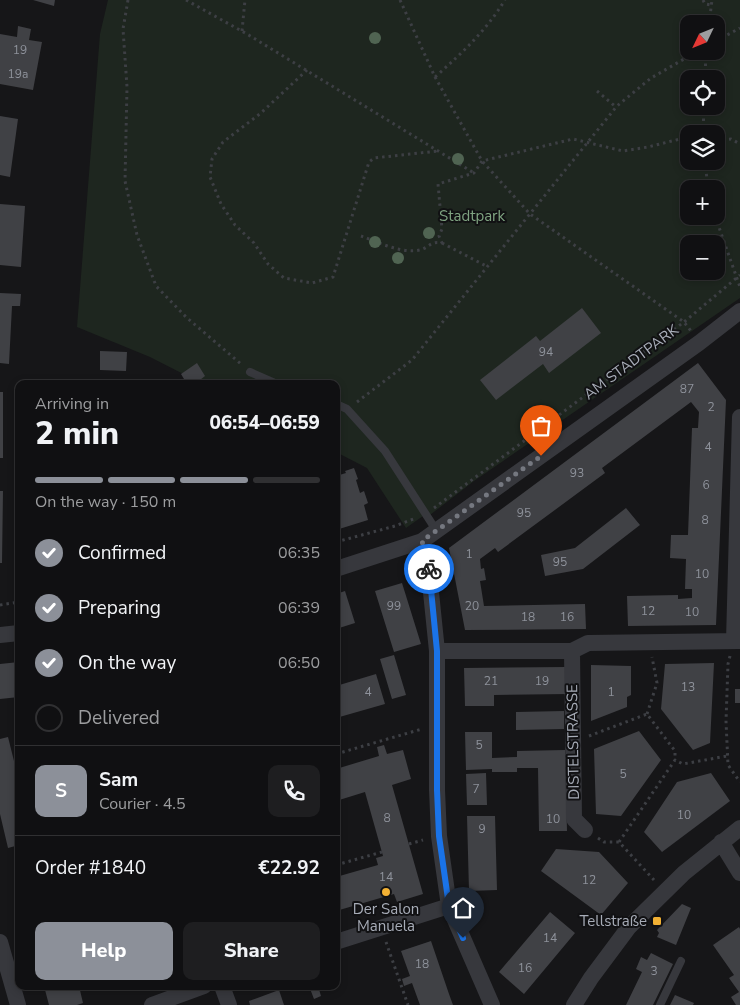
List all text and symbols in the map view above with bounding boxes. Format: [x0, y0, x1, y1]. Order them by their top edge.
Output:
north arrow [680, 15, 725, 60]
map controls [680, 15, 725, 280]
house number: 19 [13, 42, 27, 58]
house number: 19a [8, 66, 28, 82]
button: locate [680, 70, 725, 115]
button: layers [680, 125, 725, 170]
button: + [680, 180, 725, 225]
park label: Stadtpark [439, 206, 505, 226]
button: − [680, 235, 725, 280]
street label: AM STADTPARK [580, 319, 683, 404]
house number: 94 [539, 344, 553, 360]
house number: 87 [680, 381, 694, 397]
text: Arriving in [35, 393, 109, 415]
house number: 2 [707, 399, 715, 415]
pin [520, 405, 562, 456]
text: 06:54–06:59 [209, 410, 320, 436]
text: 2 min [35, 412, 119, 455]
icon: bag [527, 412, 555, 440]
house number: 4 [704, 439, 712, 455]
house number: 93 [570, 465, 584, 481]
house number: 6 [702, 477, 710, 493]
text: On the way · 150 m [35, 491, 176, 513]
house number: 95 [517, 505, 531, 521]
house number: 8 [701, 512, 709, 528]
icon: check [35, 539, 63, 567]
text: Confirmed [78, 540, 166, 566]
text: 06:35 [278, 542, 320, 564]
courier [404, 544, 454, 594]
house number: 1 [465, 546, 473, 562]
house number: 95 [553, 554, 567, 570]
icon: bike [415, 555, 443, 583]
house number: 10 [695, 566, 709, 582]
icon: check [35, 594, 63, 622]
text: Preparing [78, 595, 161, 621]
text: 06:39 [278, 597, 320, 619]
house number: 99 [387, 598, 401, 614]
house number: 20 [465, 598, 479, 614]
house number: 12 [641, 603, 655, 619]
house number: 10 [685, 604, 699, 620]
house number: 18 [521, 609, 535, 625]
house number: 16 [560, 609, 574, 625]
icon: check [35, 649, 63, 677]
text: On the way [78, 650, 176, 676]
text: 06:50 [278, 652, 320, 674]
house number: 21 [484, 673, 498, 689]
house number: 19 [535, 673, 549, 689]
house number: 13 [681, 679, 695, 695]
house number: 4 [364, 684, 372, 700]
street label: DISTELSTRASSE [562, 684, 584, 800]
house number: 1 [607, 684, 615, 700]
text: Delivered [78, 705, 160, 731]
house number: 5 [475, 737, 483, 753]
button: phone [268, 765, 320, 817]
house number: 5 [619, 766, 627, 782]
text: Sam [99, 767, 138, 793]
text: S [55, 778, 67, 804]
house number: 7 [472, 781, 480, 797]
text: Courier · 4.5 [99, 793, 185, 815]
house number: 10 [677, 807, 691, 823]
house number: 8 [383, 810, 391, 826]
house number: 10 [546, 811, 560, 827]
house number: 9 [478, 821, 486, 837]
text: Order #1840 [35, 855, 146, 881]
text: €22.92 [258, 855, 320, 881]
house number: 14 [379, 869, 393, 885]
house number: 12 [582, 872, 596, 888]
marker: Der Salon Manuela [380, 886, 392, 898]
pin [442, 887, 484, 938]
icon: home [449, 894, 477, 922]
place label: Der Salon Manuela [353, 899, 419, 936]
place label: Tellstraße [579, 911, 647, 931]
marker: Tellstraße [651, 915, 663, 927]
button: Help [35, 922, 173, 980]
button: Share [183, 922, 320, 980]
house number: 14 [543, 930, 557, 946]
house number: 18 [415, 956, 429, 972]
house number: 16 [518, 960, 532, 976]
house number: 3 [650, 963, 658, 979]

